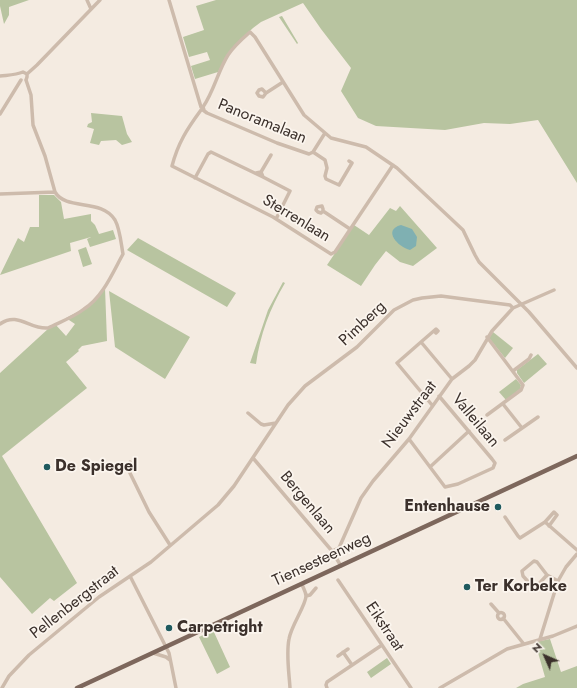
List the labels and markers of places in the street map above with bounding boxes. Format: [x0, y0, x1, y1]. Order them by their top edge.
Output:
place label: De Spiegel [55, 457, 137, 477]
marker: De Spiegel [42, 462, 52, 472]
place label: Entenhause [404, 497, 490, 517]
marker: Entenhause [493, 502, 503, 512]
place label: Ter Korbeke [475, 577, 567, 597]
marker: Ter Korbeke [462, 582, 472, 592]
place label: Carpetright [177, 618, 262, 638]
marker: Carpetright [164, 623, 174, 633]

